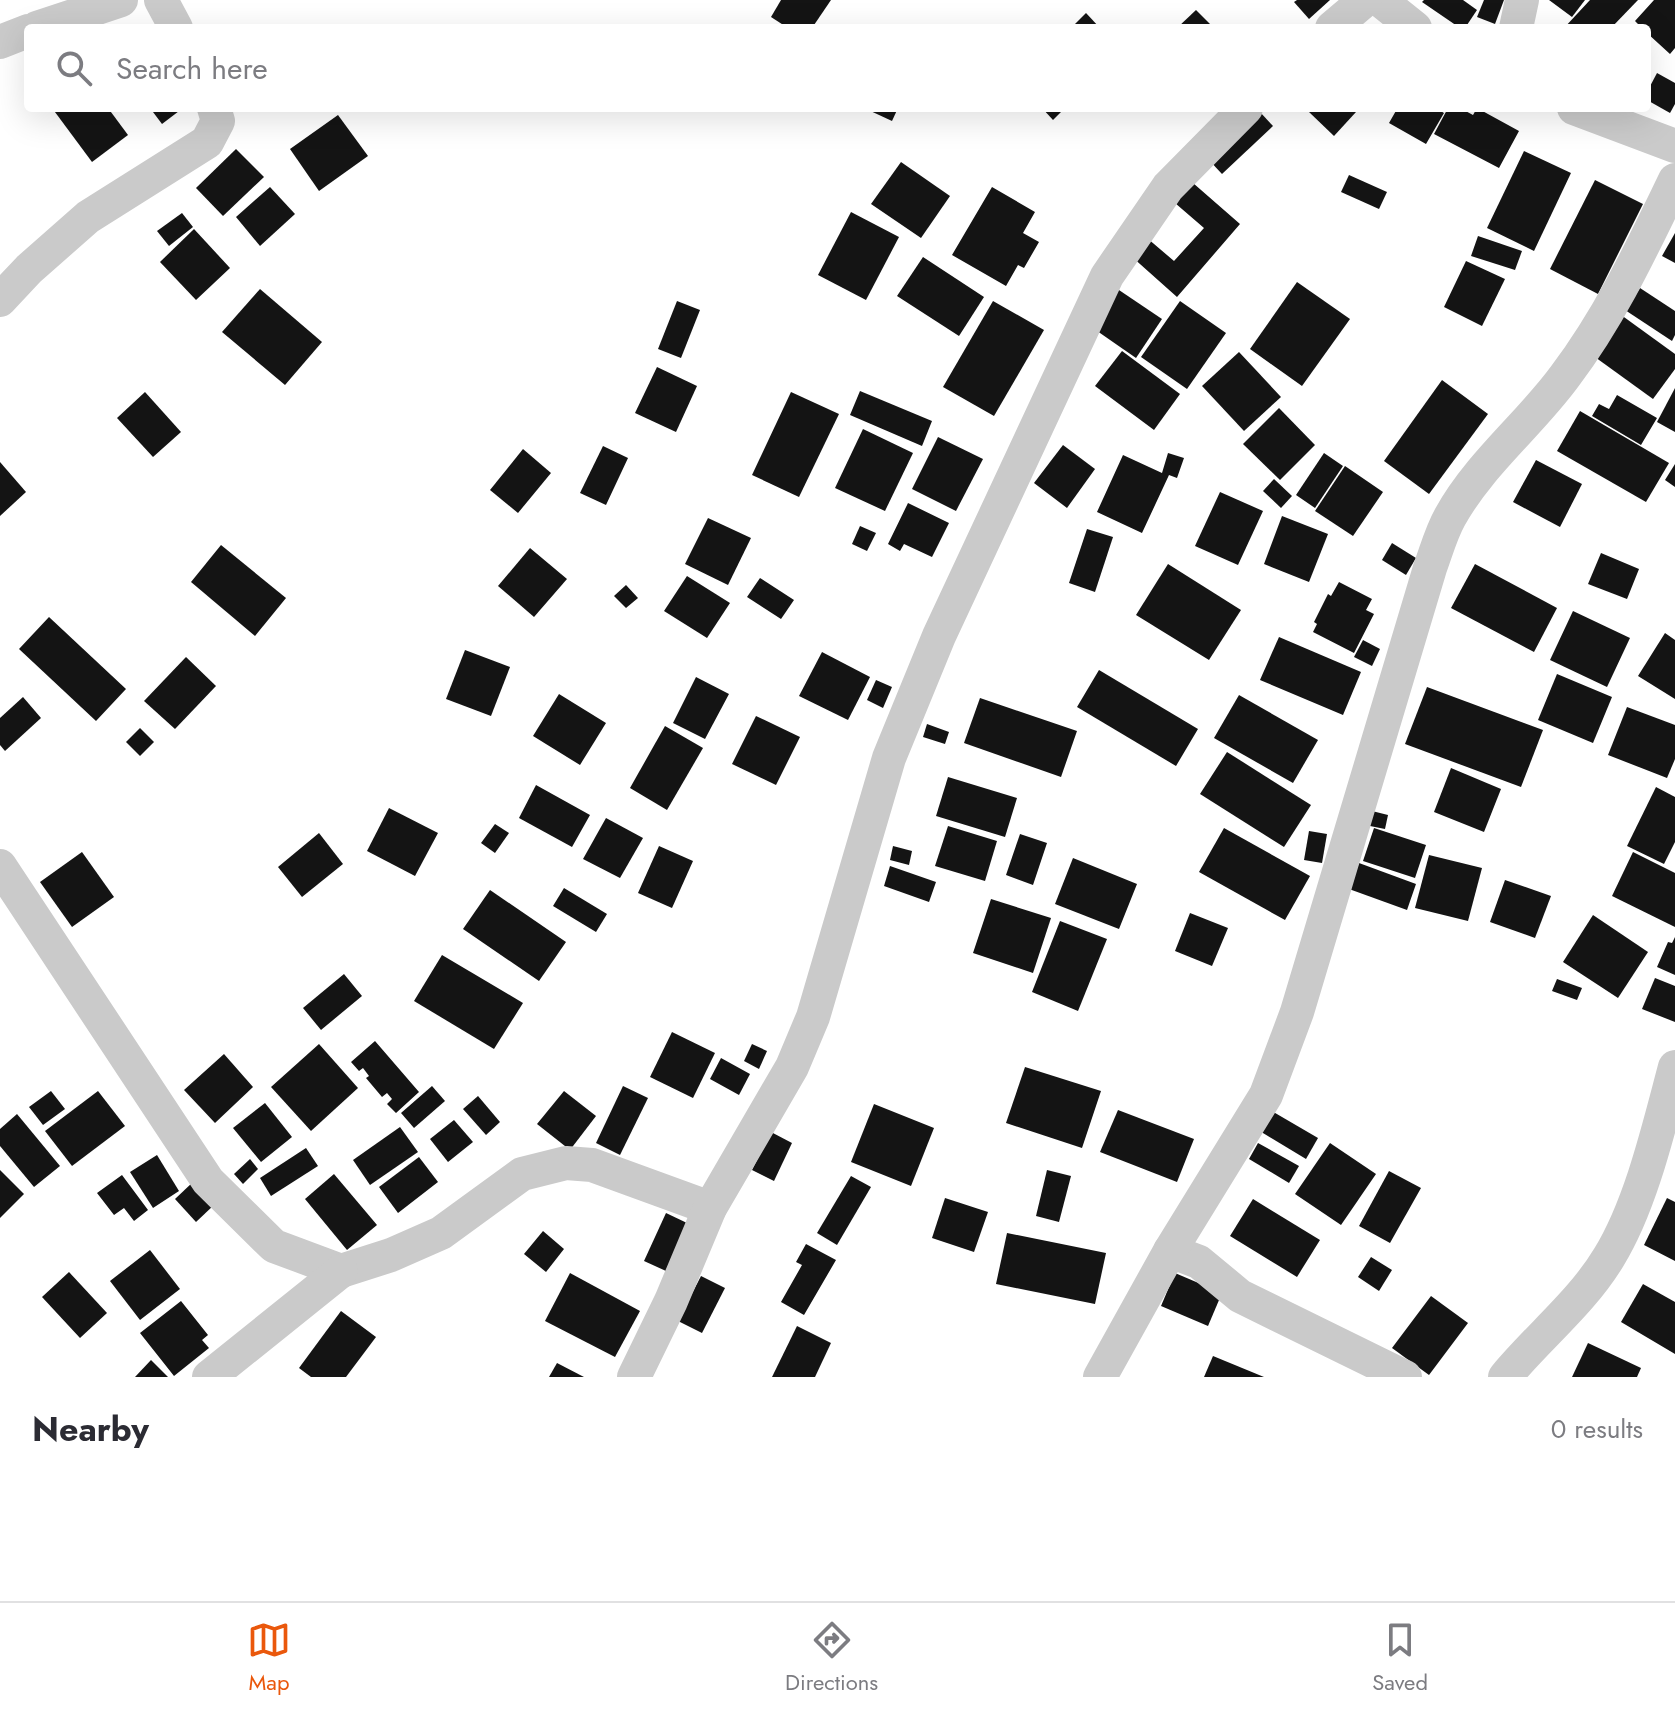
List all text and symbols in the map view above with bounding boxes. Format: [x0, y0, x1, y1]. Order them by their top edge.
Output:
search box [24, 24, 1651, 112]
icon: search [52, 46, 96, 90]
text: Search here [116, 47, 268, 90]
text: Nearby [32, 1405, 149, 1454]
text: 0 results [1551, 1410, 1643, 1448]
tab: Map [247, 1618, 291, 1698]
tab: Directions [785, 1618, 878, 1698]
tab: Saved [1372, 1618, 1428, 1698]

